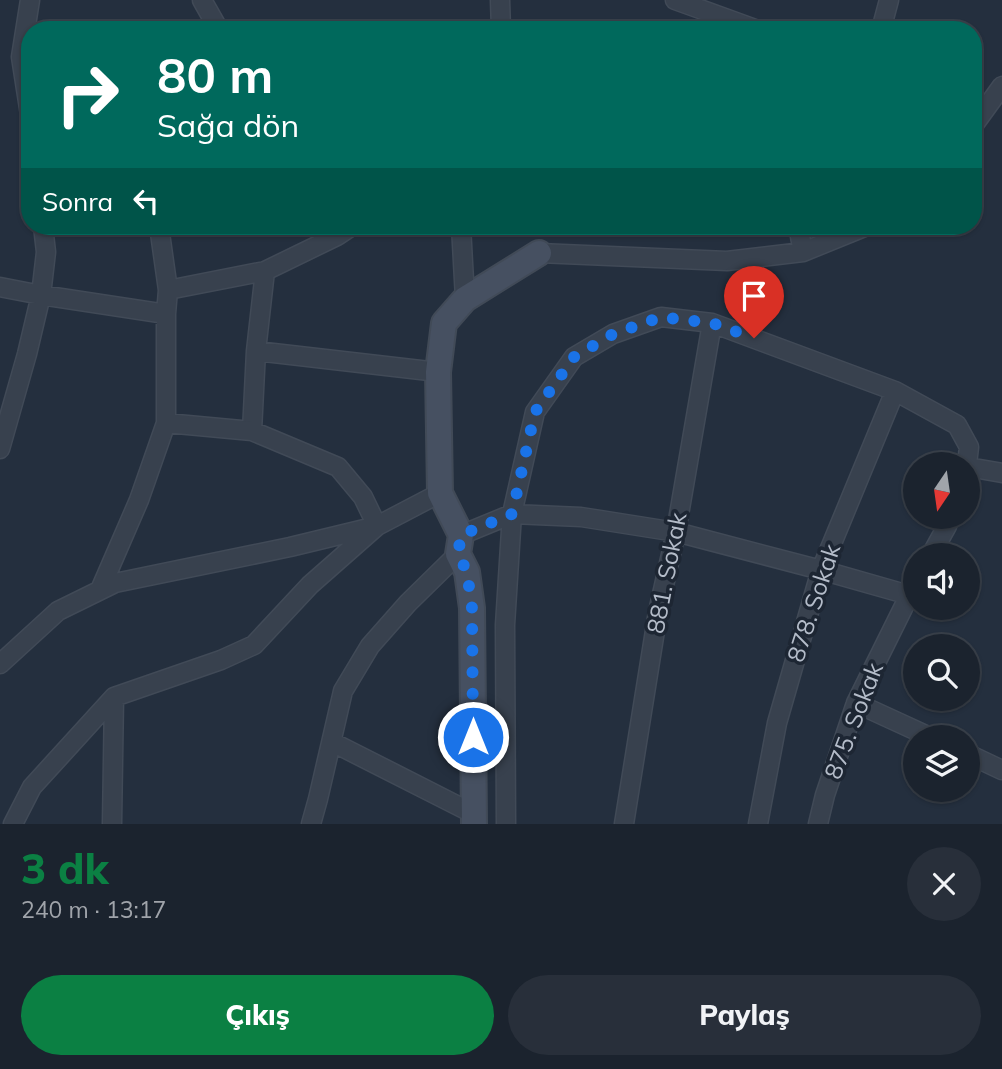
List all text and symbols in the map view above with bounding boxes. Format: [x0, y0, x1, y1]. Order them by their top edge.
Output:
text: 80 m [157, 44, 273, 105]
icon: right [42, 49, 133, 140]
text: Sağa dön [157, 105, 299, 145]
icon: left [127, 182, 165, 220]
text: Sonra [42, 185, 113, 218]
pin [724, 266, 784, 338]
icon: arrive [735, 277, 773, 315]
north arrow [903, 452, 980, 528]
map controls [903, 452, 980, 802]
street label: 881. Sokak [640, 509, 693, 636]
street label: 878. Sokak [780, 539, 846, 666]
button: sound [903, 543, 980, 620]
button: search [903, 634, 980, 711]
street label: 875. Sokak [817, 657, 889, 783]
position arrow [436, 700, 510, 774]
button: layers [903, 725, 980, 802]
text: 3 dk [21, 842, 109, 895]
button: close [907, 847, 981, 921]
text: 240 m · 13:17 [21, 895, 166, 924]
button: Çıkış [21, 975, 494, 1055]
button: Paylaş [508, 975, 981, 1055]

